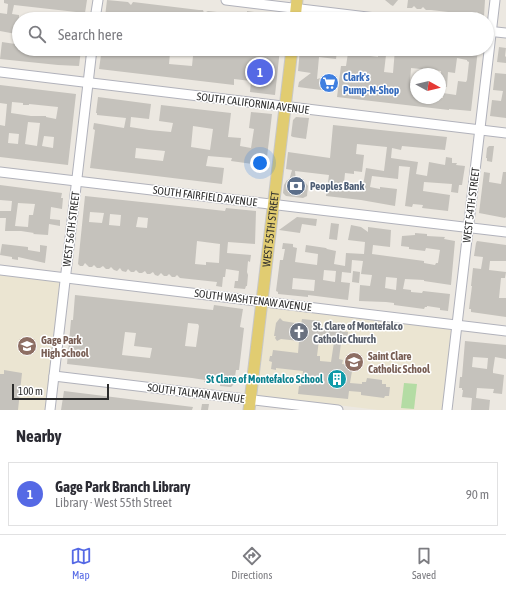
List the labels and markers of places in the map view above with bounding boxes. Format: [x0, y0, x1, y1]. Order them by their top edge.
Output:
pin: 1 [247, 57, 273, 87]
place label: Clark's Pump-N-Shop [343, 71, 399, 96]
supermarket icon: Clark's Pump-N-Shop [318, 72, 340, 94]
bank icon: Peoples Bank [285, 175, 307, 197]
place label: Peoples Bank [310, 180, 364, 192]
place label: St. Clare of Montefalco Catholic Church [313, 320, 403, 345]
church icon: St. Clare of Montefalco Catholic Church [288, 321, 310, 343]
place label: Gage Park High School [41, 334, 90, 359]
school or university icon: Gage Park High School [16, 335, 38, 357]
place label: Saint Clare Catholic School [368, 350, 431, 375]
school or university icon: Saint Clare Catholic School [343, 351, 365, 373]
building icon: St Clare of Montefalco School [326, 368, 348, 390]
place label: St Clare of Montefalco School [206, 373, 324, 385]

